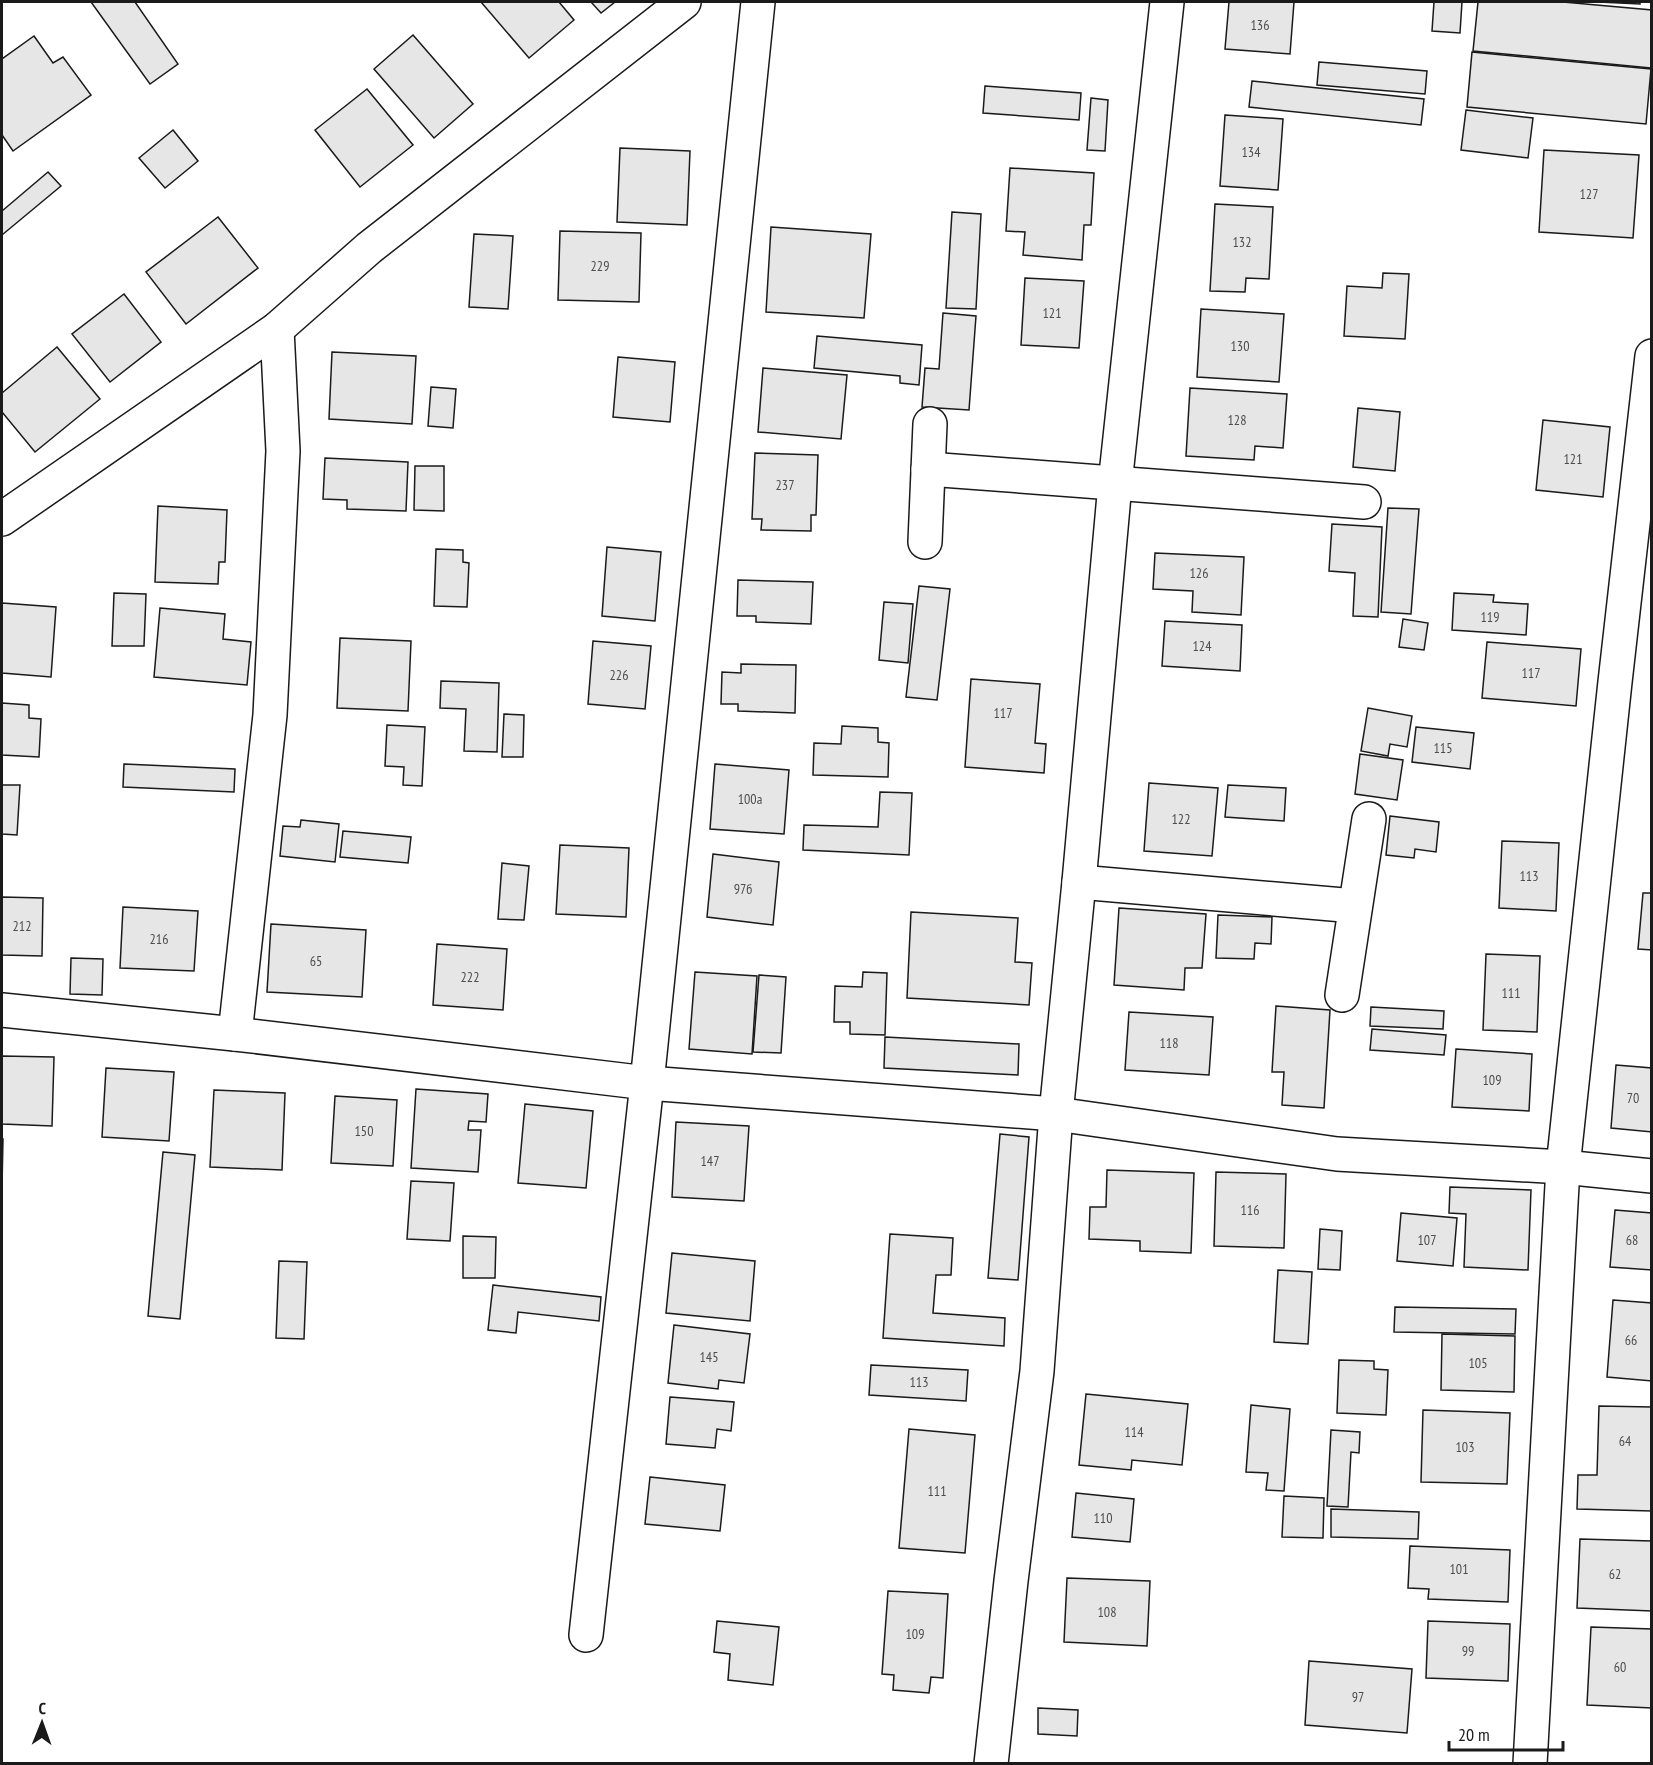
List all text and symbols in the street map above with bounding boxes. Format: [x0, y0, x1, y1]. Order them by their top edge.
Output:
house number: 136 [1251, 16, 1269, 34]
house number: 134 [1242, 143, 1261, 161]
house number: 127 [1580, 185, 1598, 203]
house number: 132 [1233, 233, 1251, 251]
house number: 229 [591, 257, 609, 275]
house number: 121 [1043, 304, 1061, 322]
house number: 130 [1231, 337, 1249, 355]
house number: 128 [1228, 411, 1246, 429]
house number: 121 [1564, 450, 1582, 468]
house number: 237 [776, 476, 794, 494]
house number: 126 [1190, 564, 1208, 582]
house number: 119 [1481, 608, 1499, 626]
house number: 124 [1193, 637, 1212, 655]
house number: 117 [1522, 664, 1540, 682]
house number: 226 [610, 666, 628, 684]
house number: 117 [994, 704, 1012, 722]
house number: 115 [1434, 739, 1452, 757]
house number: 100а [738, 790, 762, 808]
house number: 122 [1172, 810, 1190, 828]
house number: 113 [1520, 867, 1538, 885]
house number: 97б [734, 880, 752, 898]
house number: 212 [13, 917, 31, 935]
house number: 216 [150, 930, 168, 948]
house number: 65 [310, 952, 322, 970]
house number: 222 [461, 968, 479, 986]
house number: 111 [1502, 984, 1520, 1002]
house number: 118 [1160, 1034, 1178, 1052]
house number: 109 [1483, 1071, 1501, 1089]
house number: 70 [1627, 1089, 1639, 1107]
house number: 150 [355, 1122, 373, 1140]
house number: 147 [701, 1152, 719, 1170]
house number: 116 [1241, 1201, 1259, 1219]
house number: 107 [1418, 1231, 1436, 1249]
house number: 68 [1626, 1231, 1638, 1249]
house number: 66 [1625, 1331, 1637, 1349]
house number: 145 [700, 1348, 718, 1366]
house number: 105 [1469, 1354, 1487, 1372]
house number: 113 [910, 1373, 928, 1391]
house number: 114 [1125, 1423, 1144, 1441]
house number: 64 [1619, 1432, 1632, 1450]
house number: 103 [1456, 1438, 1474, 1456]
house number: 111 [928, 1482, 946, 1500]
house number: 110 [1094, 1509, 1112, 1527]
house number: 101 [1450, 1560, 1468, 1578]
house number: 62 [1609, 1565, 1621, 1583]
house number: 108 [1098, 1603, 1116, 1621]
house number: 109 [906, 1625, 924, 1643]
house number: 99 [1462, 1642, 1474, 1660]
house number: 60 [1614, 1658, 1626, 1676]
house number: 97 [1352, 1688, 1364, 1706]
north arrow [12, 1693, 72, 1753]
text: С [38, 1698, 47, 1718]
scale bar [1449, 1714, 1563, 1752]
text: 20 m [1458, 1723, 1490, 1746]

